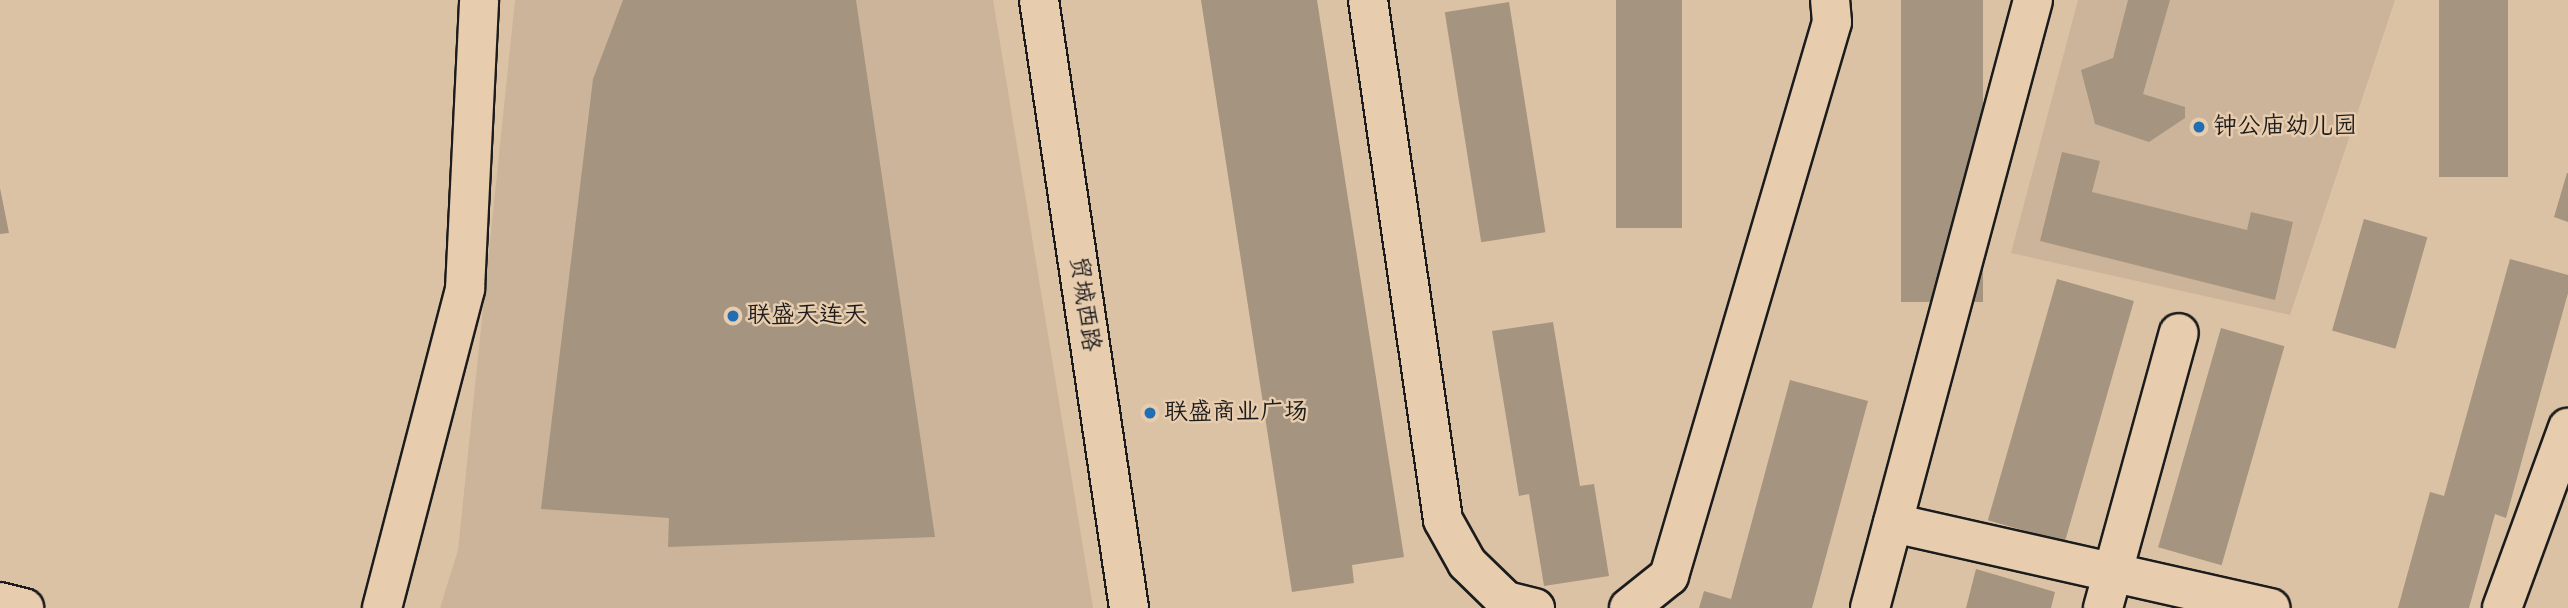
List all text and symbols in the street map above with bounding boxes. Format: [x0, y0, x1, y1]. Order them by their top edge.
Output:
place label: 钟公庙幼儿园 [2213, 113, 2357, 141]
marker: 钟公庙幼儿园 [2191, 119, 2207, 135]
street label: 贸城西路 [1063, 254, 1105, 354]
place label: 联盛天连天 [747, 302, 867, 330]
marker: 联盛天连天 [725, 308, 741, 324]
place label: 联盛商业广场 [1164, 399, 1308, 427]
marker: 联盛商业广场 [1142, 405, 1158, 421]

